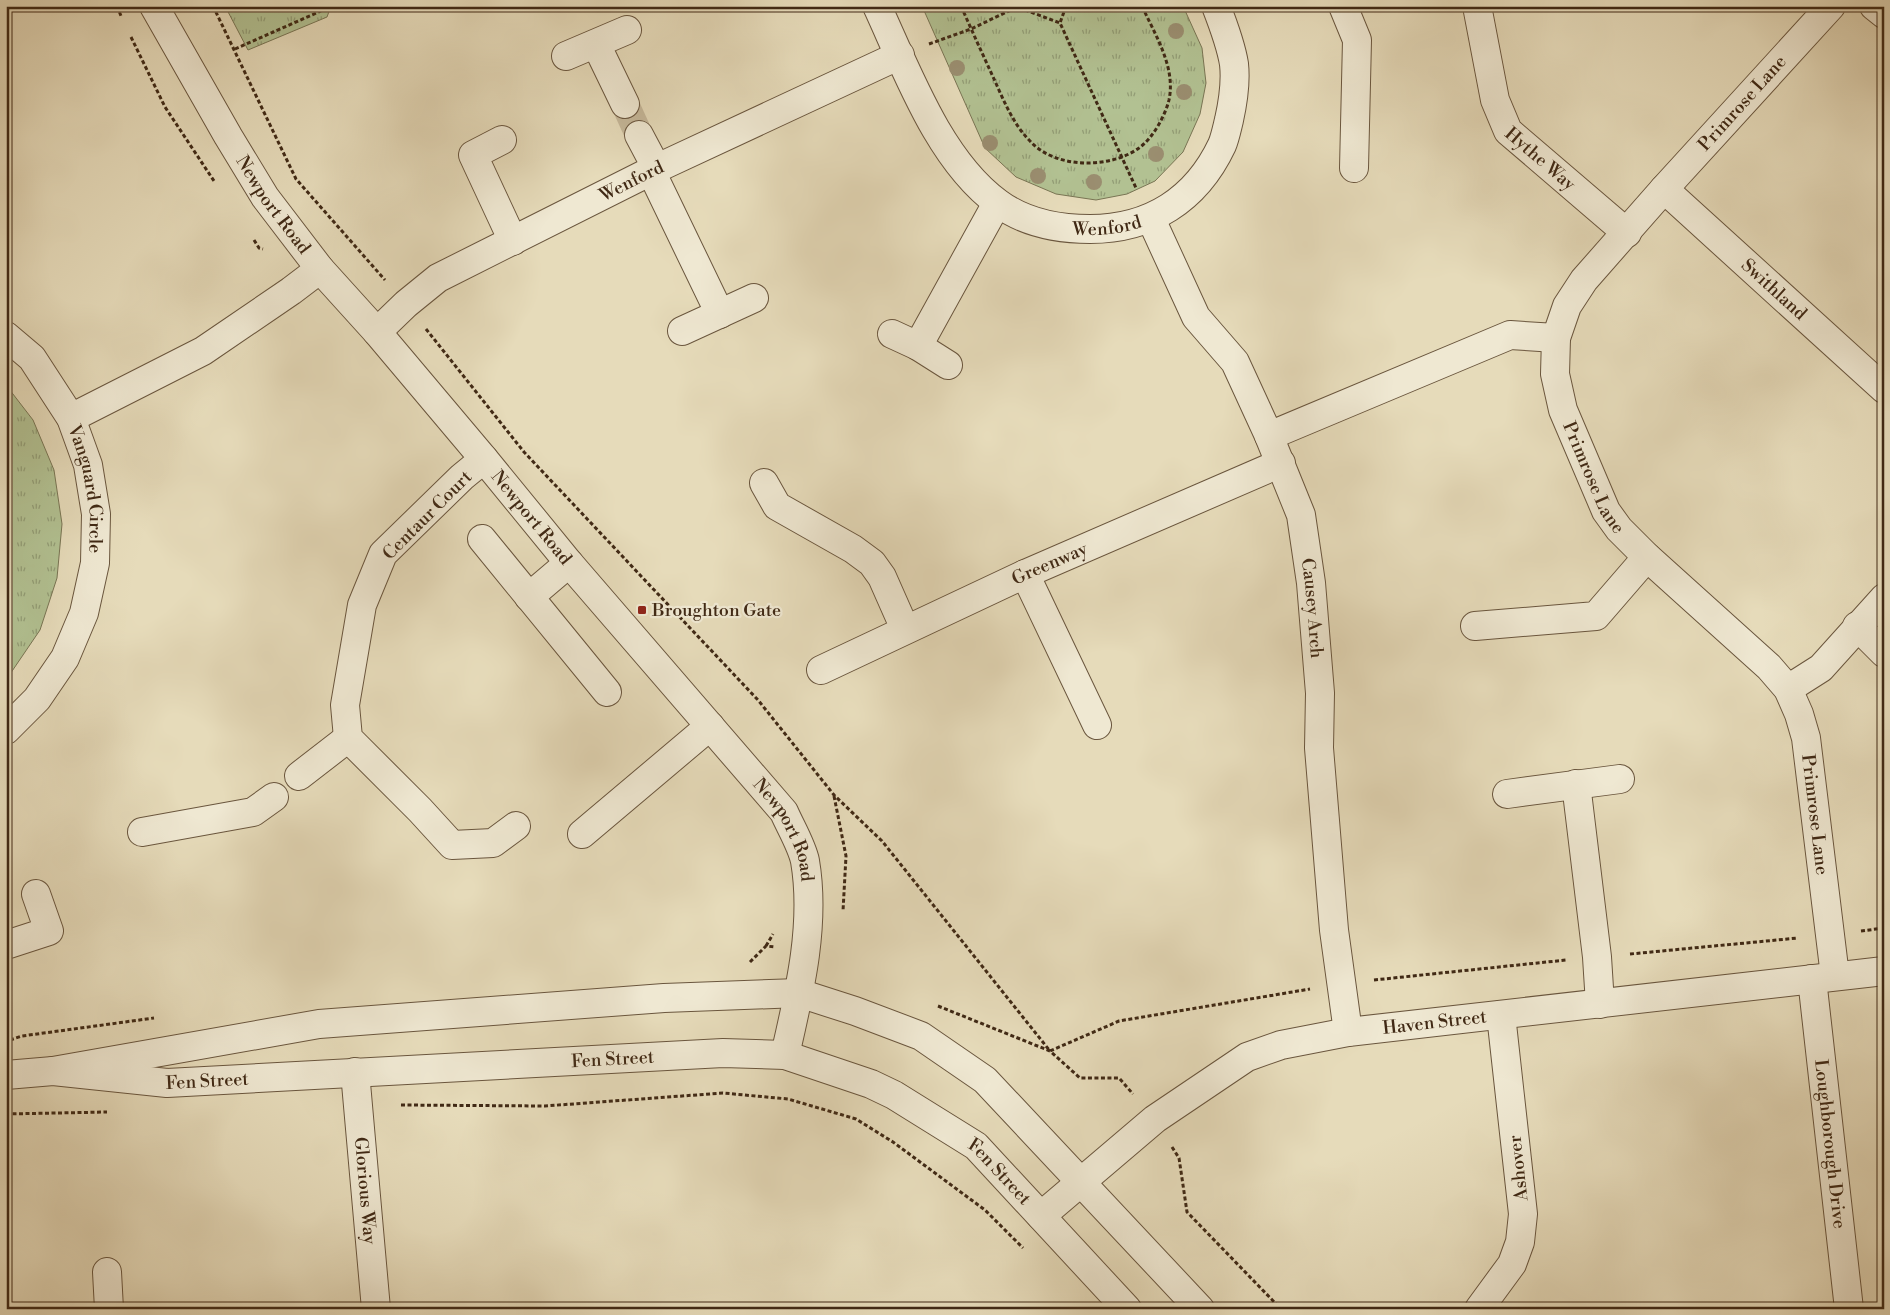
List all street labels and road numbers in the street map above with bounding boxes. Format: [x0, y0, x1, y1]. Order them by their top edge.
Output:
street label: Primrose Lane [1693, 51, 1792, 156]
street label: Hythe Way [1500, 122, 1580, 196]
street label: Newport Road [231, 151, 316, 260]
street label: Wenford [595, 155, 668, 208]
street label: Wenford [1071, 210, 1145, 241]
street label: Swithland [1736, 254, 1812, 326]
street label: Primrose Lane [1557, 418, 1630, 538]
street label: Vanguard Circle [62, 421, 107, 553]
street label: Centaur Court [378, 465, 477, 565]
street label: Newport Road [486, 466, 577, 570]
street label: Greenway [1008, 537, 1091, 591]
street label: Causey Arch [1295, 557, 1328, 660]
street label: Primrose Lane [1796, 753, 1834, 876]
street label: Newport Road [748, 773, 819, 883]
street label: Haven Street [1381, 1005, 1488, 1040]
street label: Fen Street [570, 1046, 655, 1073]
street label: Loughborough Drive [1809, 1058, 1851, 1230]
street label: Fen Street [165, 1068, 250, 1095]
street label: Fen Street [964, 1133, 1036, 1210]
street label: Ashover [1504, 1134, 1534, 1203]
street label: Glorious Way [349, 1136, 381, 1246]

